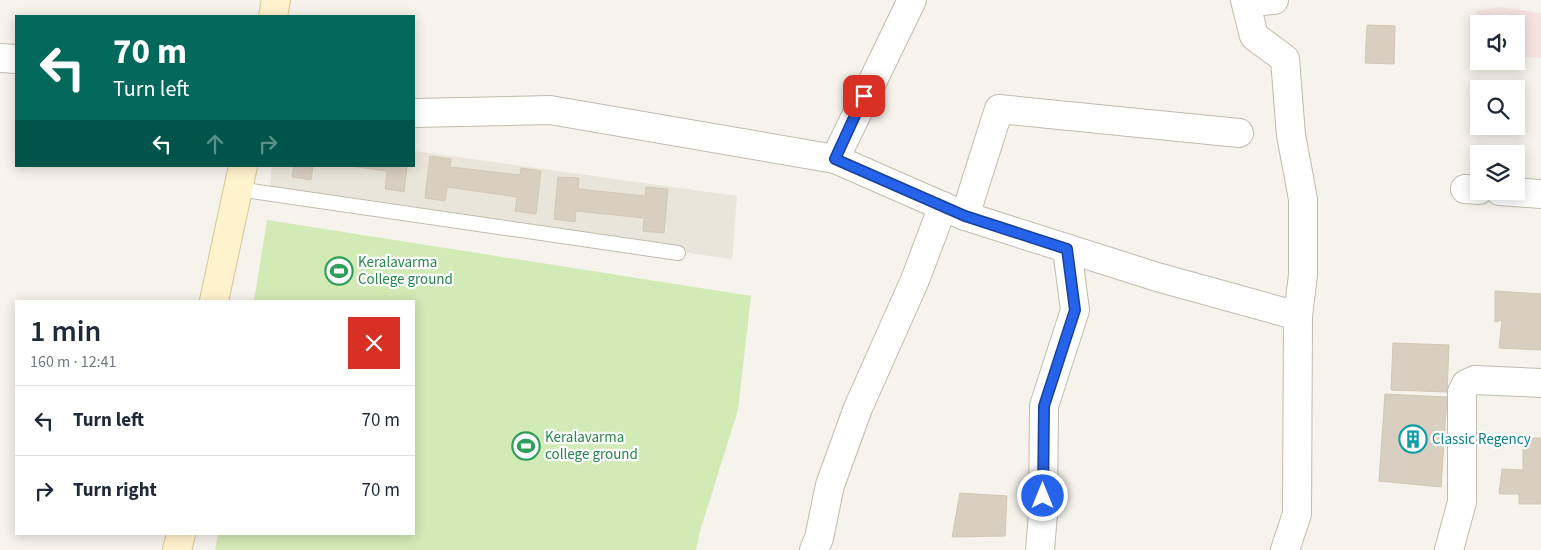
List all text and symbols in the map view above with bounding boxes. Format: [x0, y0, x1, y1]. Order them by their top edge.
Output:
map controls [1470, 15, 1525, 200]
button: sound [1470, 15, 1525, 70]
text: 70 m [113, 27, 187, 77]
icon: left [30, 35, 95, 100]
text: Turn left [113, 73, 189, 105]
pin [843, 75, 885, 117]
button: search [1470, 80, 1525, 135]
icon: arrive [850, 82, 878, 110]
icon: left [148, 130, 176, 158]
icon: ahead [201, 130, 229, 158]
icon: right [254, 130, 282, 158]
button: layers [1470, 145, 1525, 200]
place label: Keralavarma College ground [358, 252, 453, 290]
sports icon: Keralavarma College ground [324, 256, 354, 286]
text: 1 min [30, 310, 101, 353]
button: close [348, 317, 400, 369]
text: 160 m · 12:41 [30, 351, 117, 373]
icon: left [30, 407, 58, 435]
text: Turn left [73, 407, 144, 434]
text: 70 m [362, 407, 400, 434]
building icon: Classic Regency [1398, 424, 1428, 454]
place label: Keralavarma college ground [545, 427, 638, 465]
place label: Classic Regency [1432, 429, 1531, 450]
sports icon: Keralavarma college ground [511, 431, 541, 461]
position arrow [1016, 469, 1068, 521]
icon: right [30, 477, 58, 505]
text: Turn right [73, 477, 157, 504]
text: 70 m [362, 477, 400, 504]

